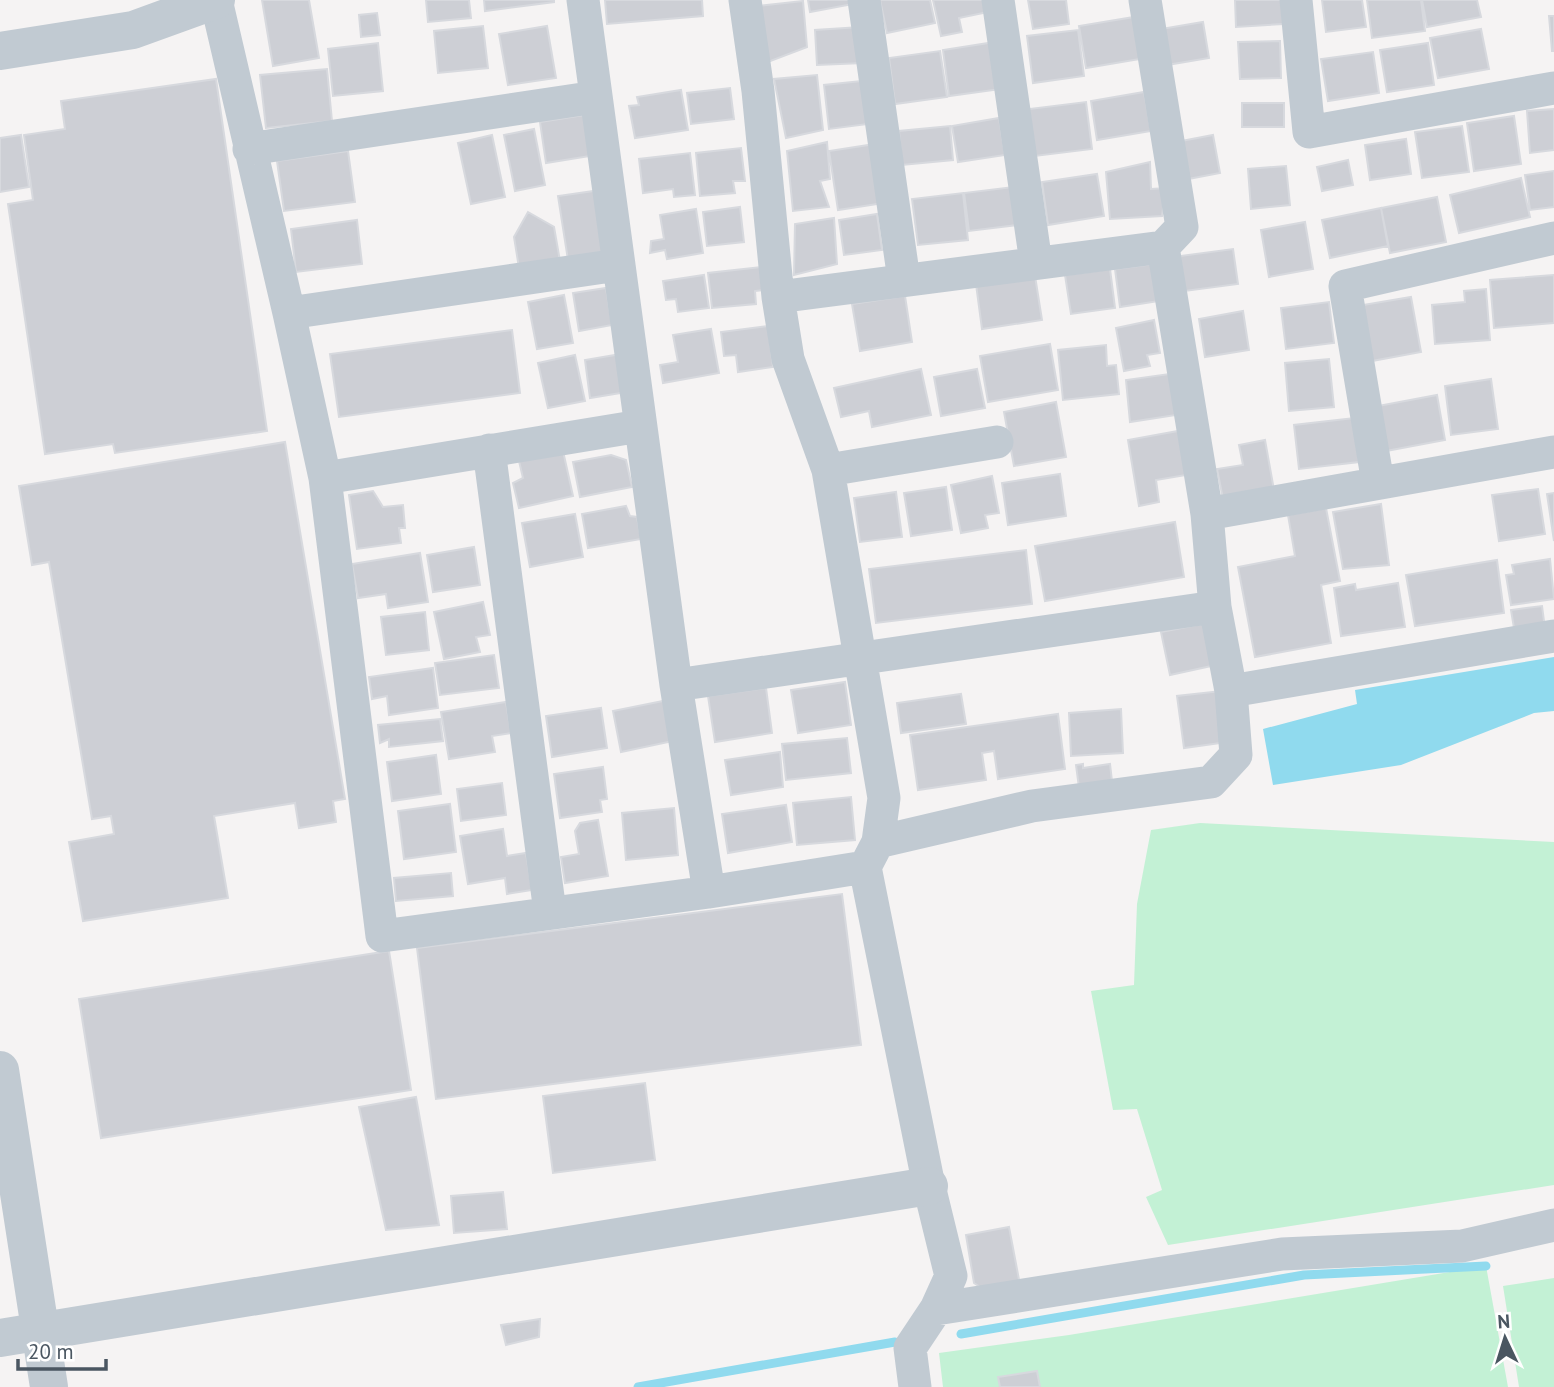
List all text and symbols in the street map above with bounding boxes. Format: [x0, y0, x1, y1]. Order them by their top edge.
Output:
north arrow [1470, 1303, 1540, 1373]
text: N [1497, 1309, 1511, 1333]
scale bar [18, 1328, 105, 1372]
text: 20 m [28, 1338, 74, 1365]

